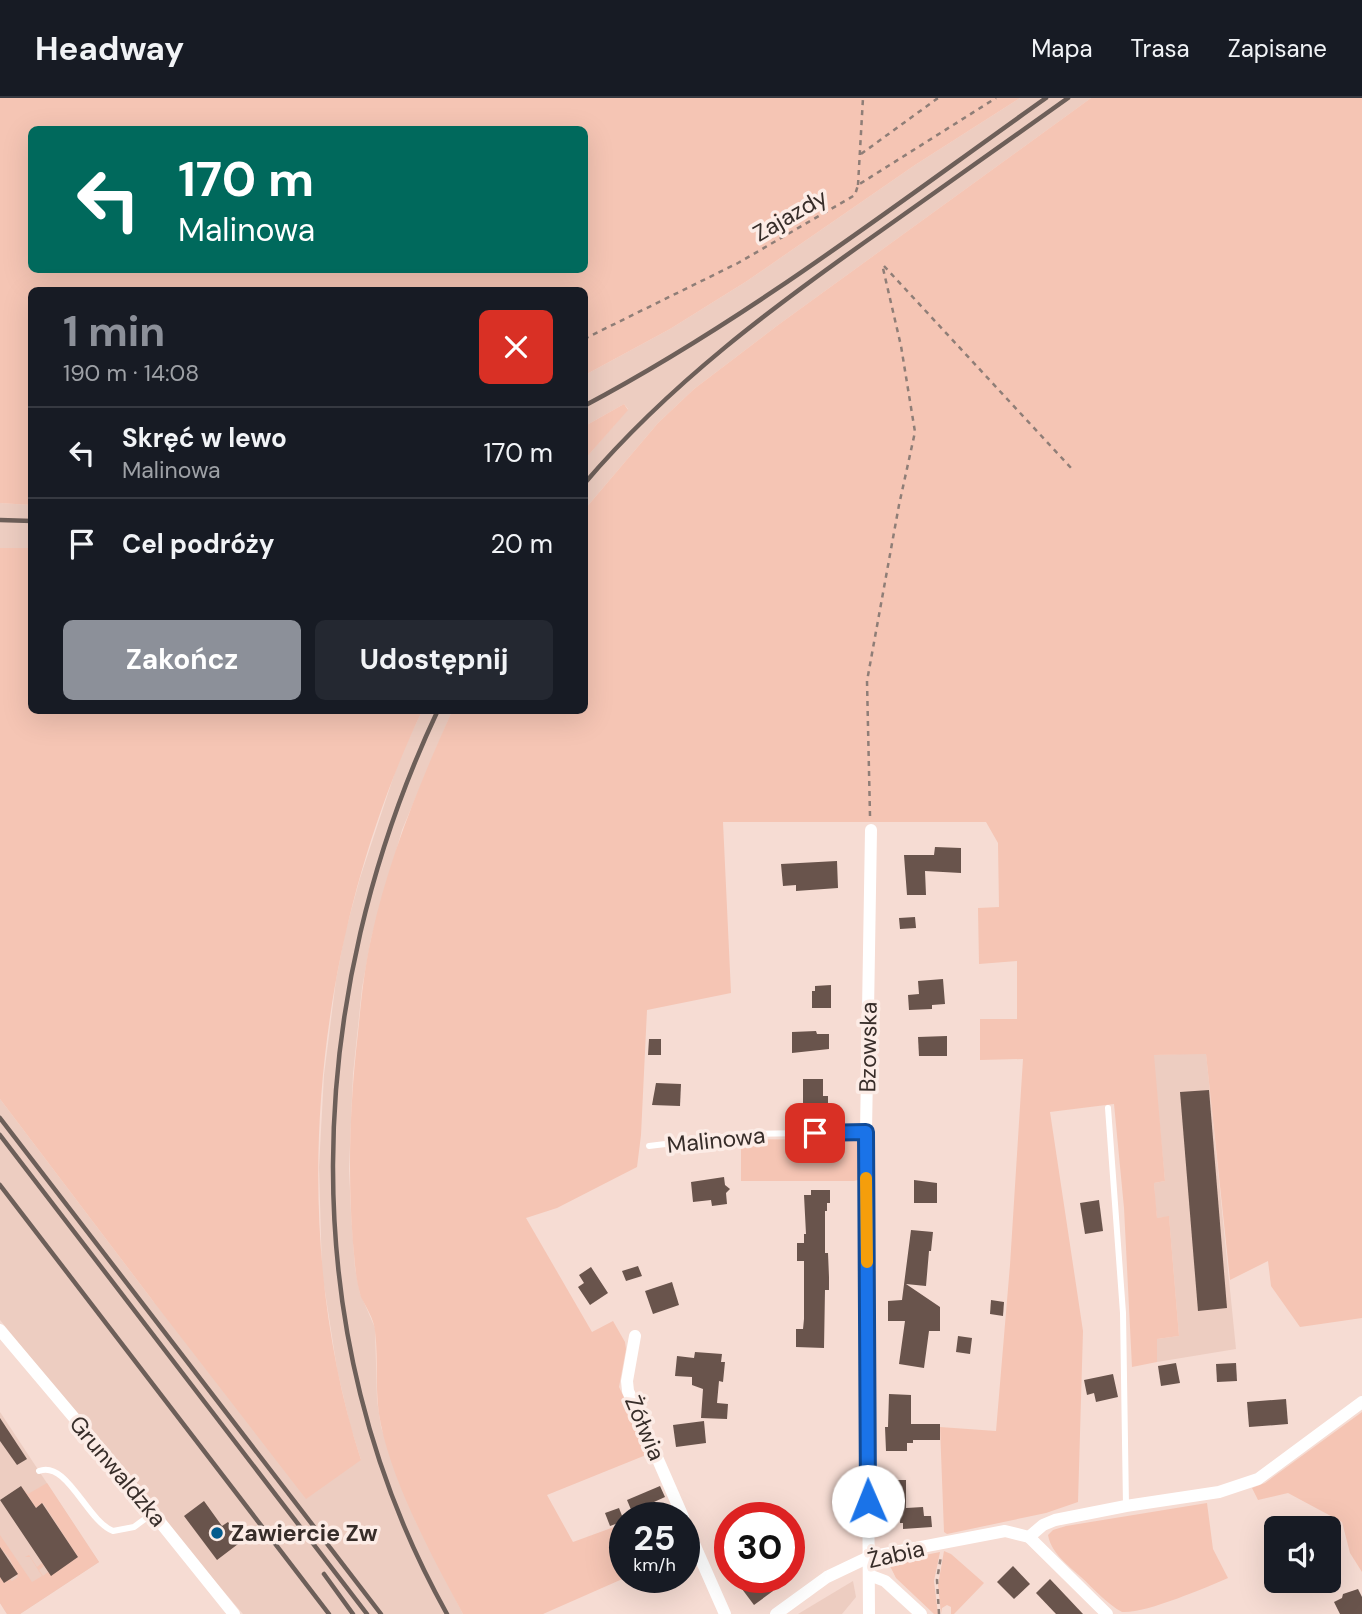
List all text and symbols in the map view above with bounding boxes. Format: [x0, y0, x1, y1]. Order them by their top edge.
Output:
text: Headway [35, 27, 184, 70]
text: Mapa [1031, 33, 1093, 64]
text: Trasa [1131, 33, 1190, 64]
text: Zapisane [1228, 33, 1327, 64]
text: 170 m [178, 147, 314, 211]
icon: left [63, 154, 154, 245]
street label: Zajazdy [748, 182, 833, 248]
text: Malinowa [178, 209, 315, 251]
text: 1 min [63, 304, 165, 359]
button: close [479, 310, 553, 384]
text: 190 m · 14:08 [63, 358, 199, 388]
text: Skręć w lewo [122, 421, 287, 455]
icon: left [63, 434, 101, 472]
text: 170 m [484, 436, 553, 470]
text: Malinowa [122, 455, 221, 485]
icon: arrive [63, 525, 101, 563]
text: Cel podróży [122, 527, 275, 561]
text: 20 m [490, 527, 553, 561]
button: Zakończ [63, 620, 301, 700]
button: Udostępnij [315, 620, 553, 700]
street label: Bzowska [852, 1001, 884, 1093]
pin [785, 1103, 845, 1163]
icon: arrive [796, 1114, 834, 1152]
street label: Malinowa [665, 1120, 767, 1160]
street label: Żółwia [618, 1391, 672, 1465]
street label: Grunwaldzka [63, 1409, 173, 1533]
position arrow [831, 1464, 905, 1538]
speed limit sign: 30 [714, 1502, 805, 1593]
text: 25 [634, 1515, 675, 1561]
map controls [1264, 1516, 1341, 1593]
button: sound [1264, 1516, 1341, 1593]
place label: Zawiercie Zw [231, 1518, 378, 1548]
marker: Zawiercie Zw [209, 1525, 225, 1541]
street label: Żabia [865, 1533, 927, 1575]
text: km/h [633, 1553, 676, 1577]

